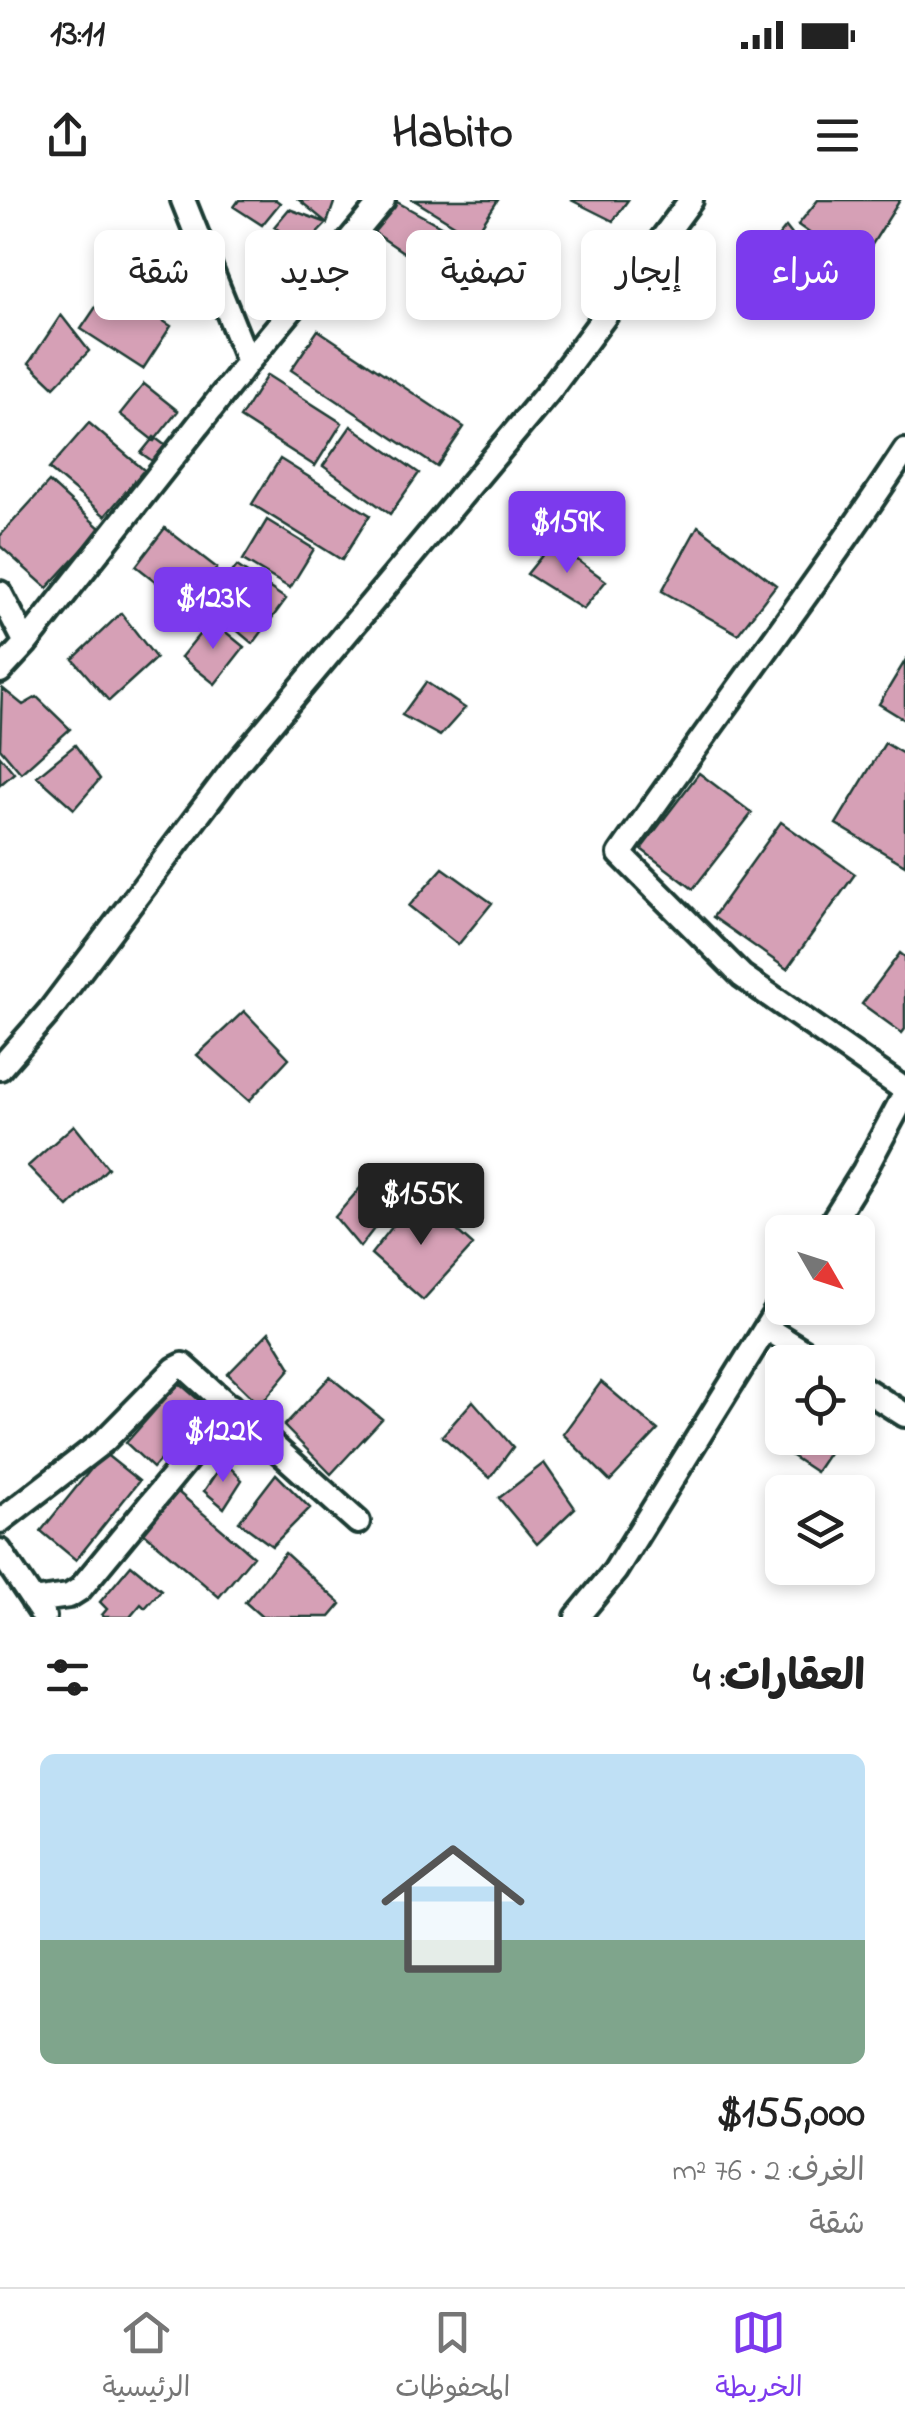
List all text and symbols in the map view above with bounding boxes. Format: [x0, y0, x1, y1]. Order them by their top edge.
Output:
text: 13:11 [50, 7, 105, 63]
text: Habito [392, 102, 513, 168]
icon: share [40, 108, 95, 163]
icon: menu [810, 108, 865, 163]
chip: شقة [94, 230, 225, 320]
chip: جديد [245, 230, 386, 320]
chip: تصفية [406, 230, 561, 320]
chip: إيجار [581, 230, 716, 320]
chip: شراء [736, 230, 875, 320]
pin: $159K [497, 491, 637, 576]
text: $159K [531, 500, 604, 547]
pin: $123K [143, 567, 283, 652]
text: $123K [176, 576, 250, 623]
pin: $155K [351, 1163, 491, 1248]
text: $155K [380, 1172, 462, 1219]
north arrow [765, 1215, 875, 1325]
map controls [765, 1215, 875, 1585]
button: locate [765, 1345, 875, 1455]
pin: $122K [153, 1400, 293, 1485]
text: $122K [185, 1409, 261, 1456]
button: layers [765, 1475, 875, 1585]
text: العقارات: 4 [693, 1648, 865, 1709]
icon: filters [40, 1650, 95, 1705]
icon: home [363, 1819, 543, 1999]
text: $155,000 [717, 2084, 865, 2145]
text: الغرف: 2 · 76 m² [672, 2149, 865, 2196]
text: شقة [809, 2202, 865, 2249]
tab: الرئيسية [102, 2305, 190, 2411]
tab: المحفوظات [395, 2305, 510, 2411]
tab: الخريطة [715, 2305, 803, 2411]

